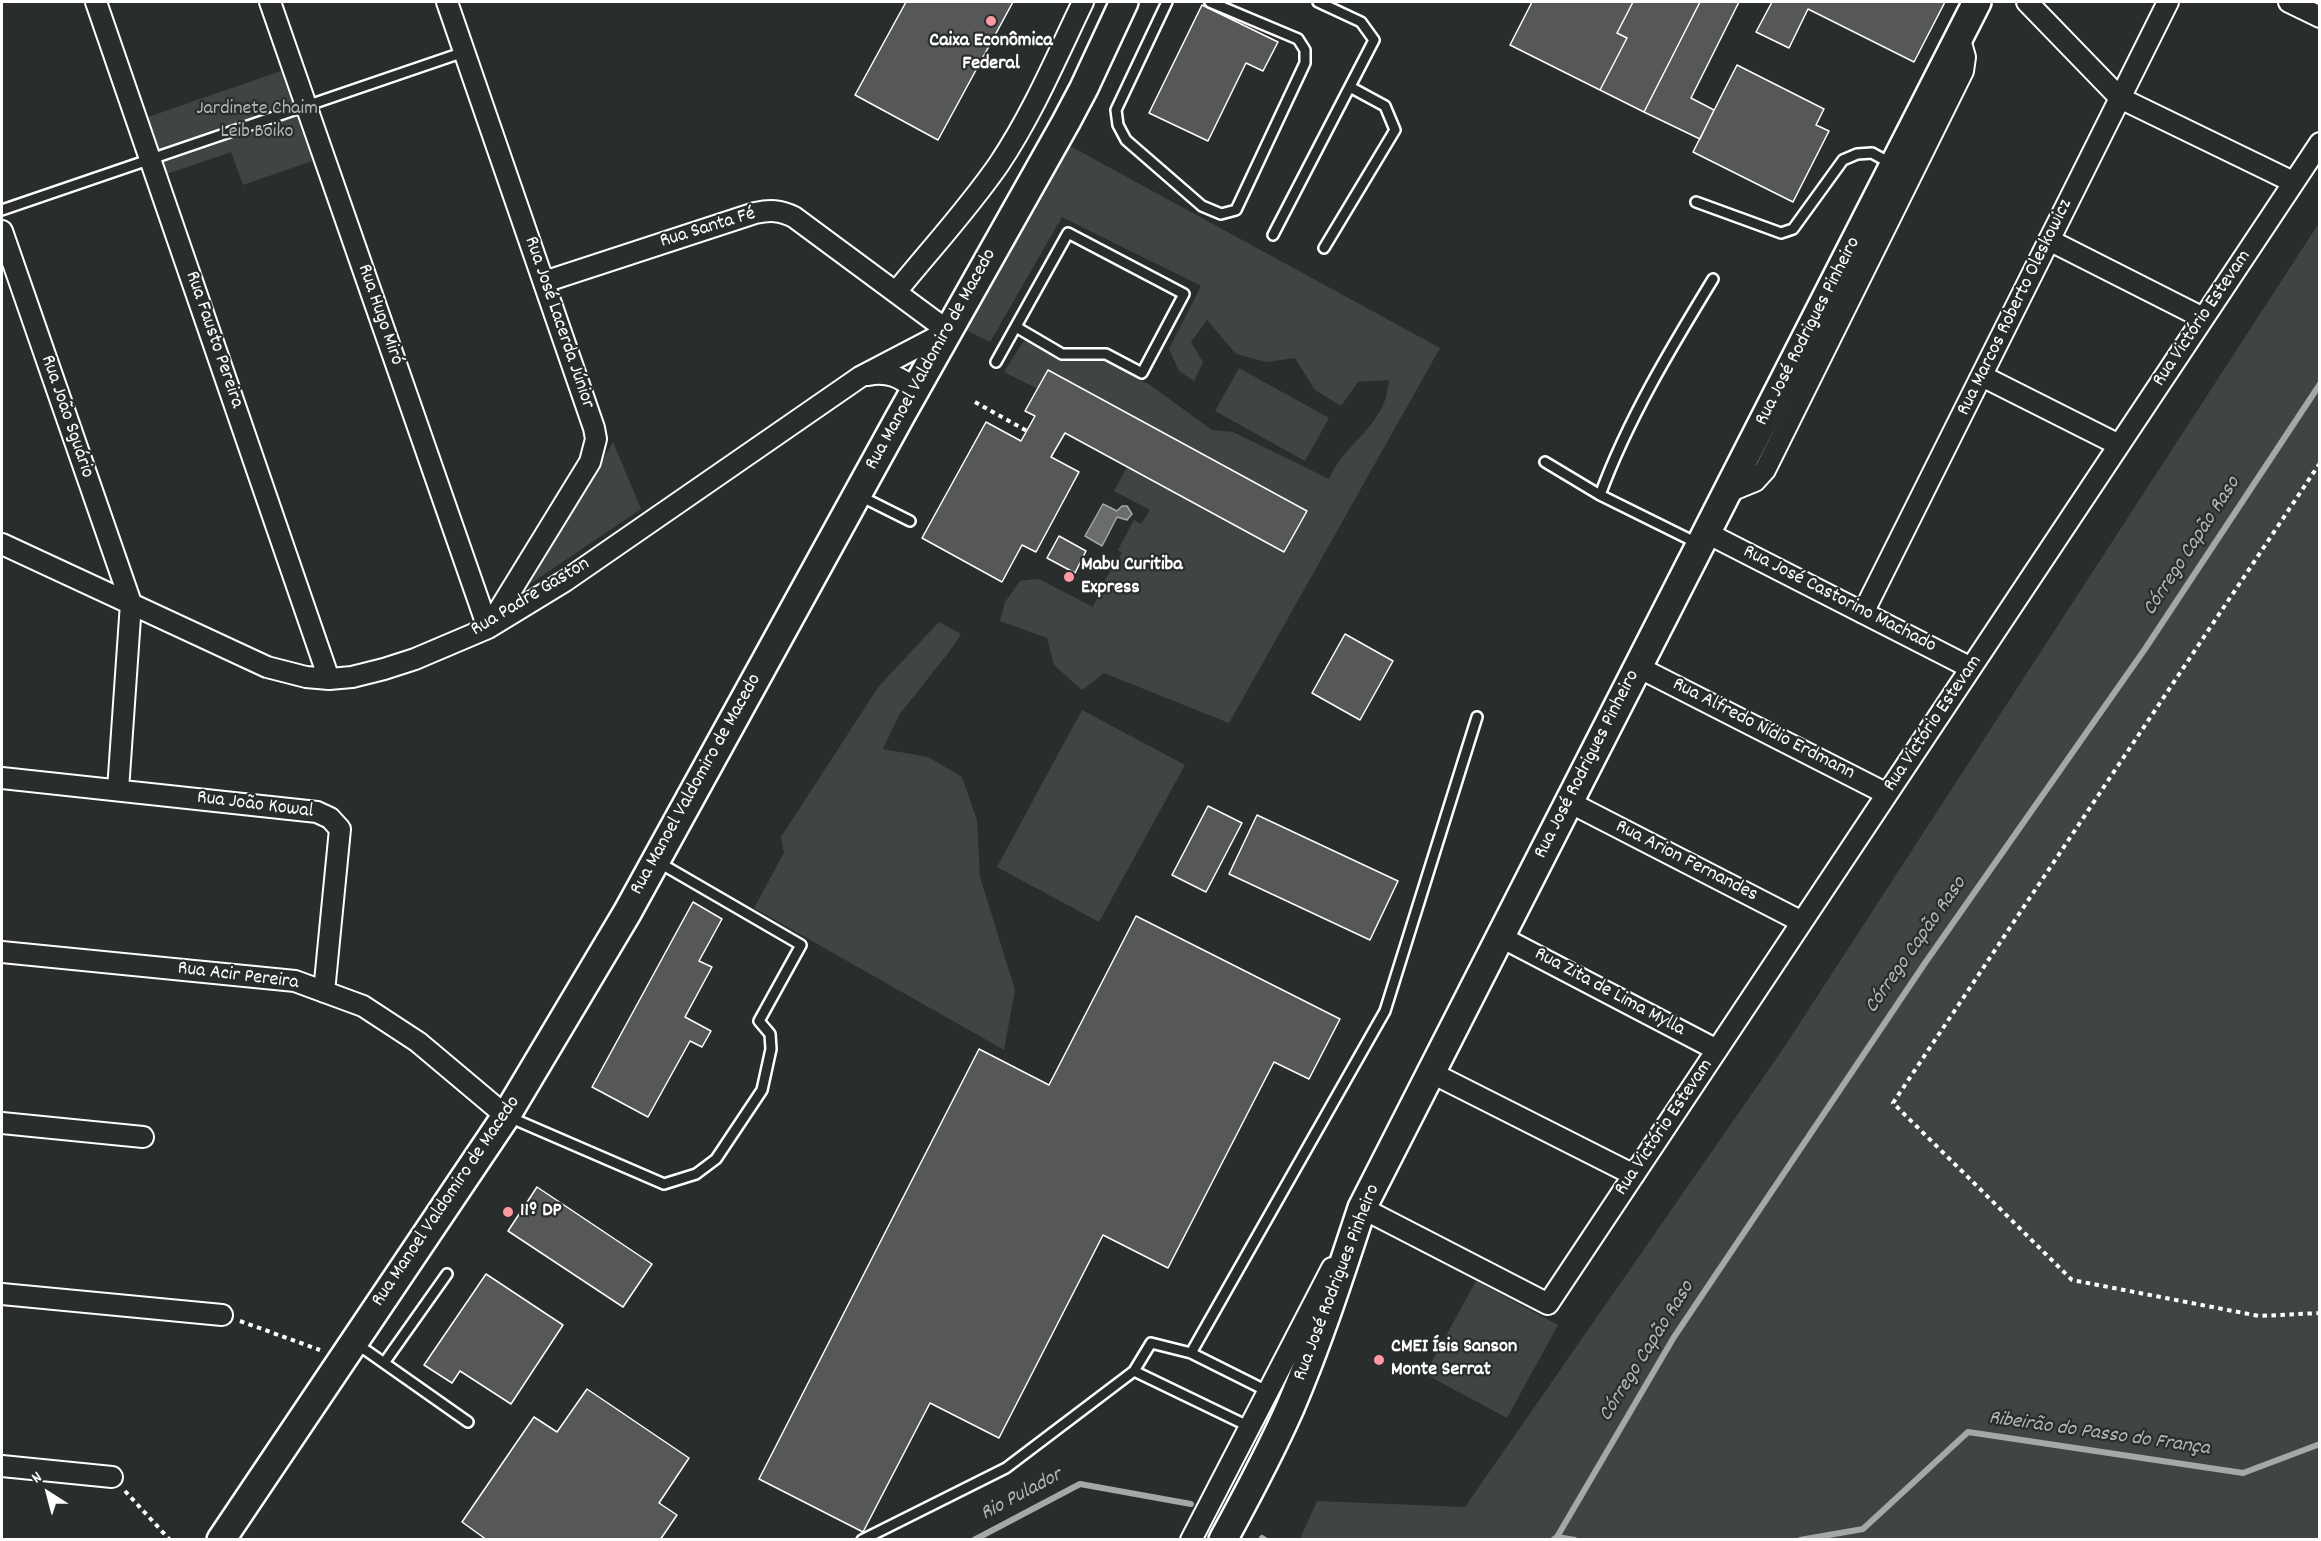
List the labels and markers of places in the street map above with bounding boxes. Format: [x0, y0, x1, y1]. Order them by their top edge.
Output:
marker: Caixa Econômica Federal [984, 14, 998, 28]
place label: Caixa Econômica Federal [929, 30, 1053, 77]
place label: Mabu Curitiba Express [1081, 554, 1183, 601]
marker: Mabu Curitiba Express [1062, 570, 1076, 584]
place label: 11º DP [520, 1200, 562, 1224]
marker: 11º DP [501, 1205, 515, 1219]
place label: CMEI Ísis Sanson Monte Serrat [1391, 1336, 1517, 1383]
marker: CMEI Ísis Sanson Monte Serrat [1372, 1353, 1386, 1367]

